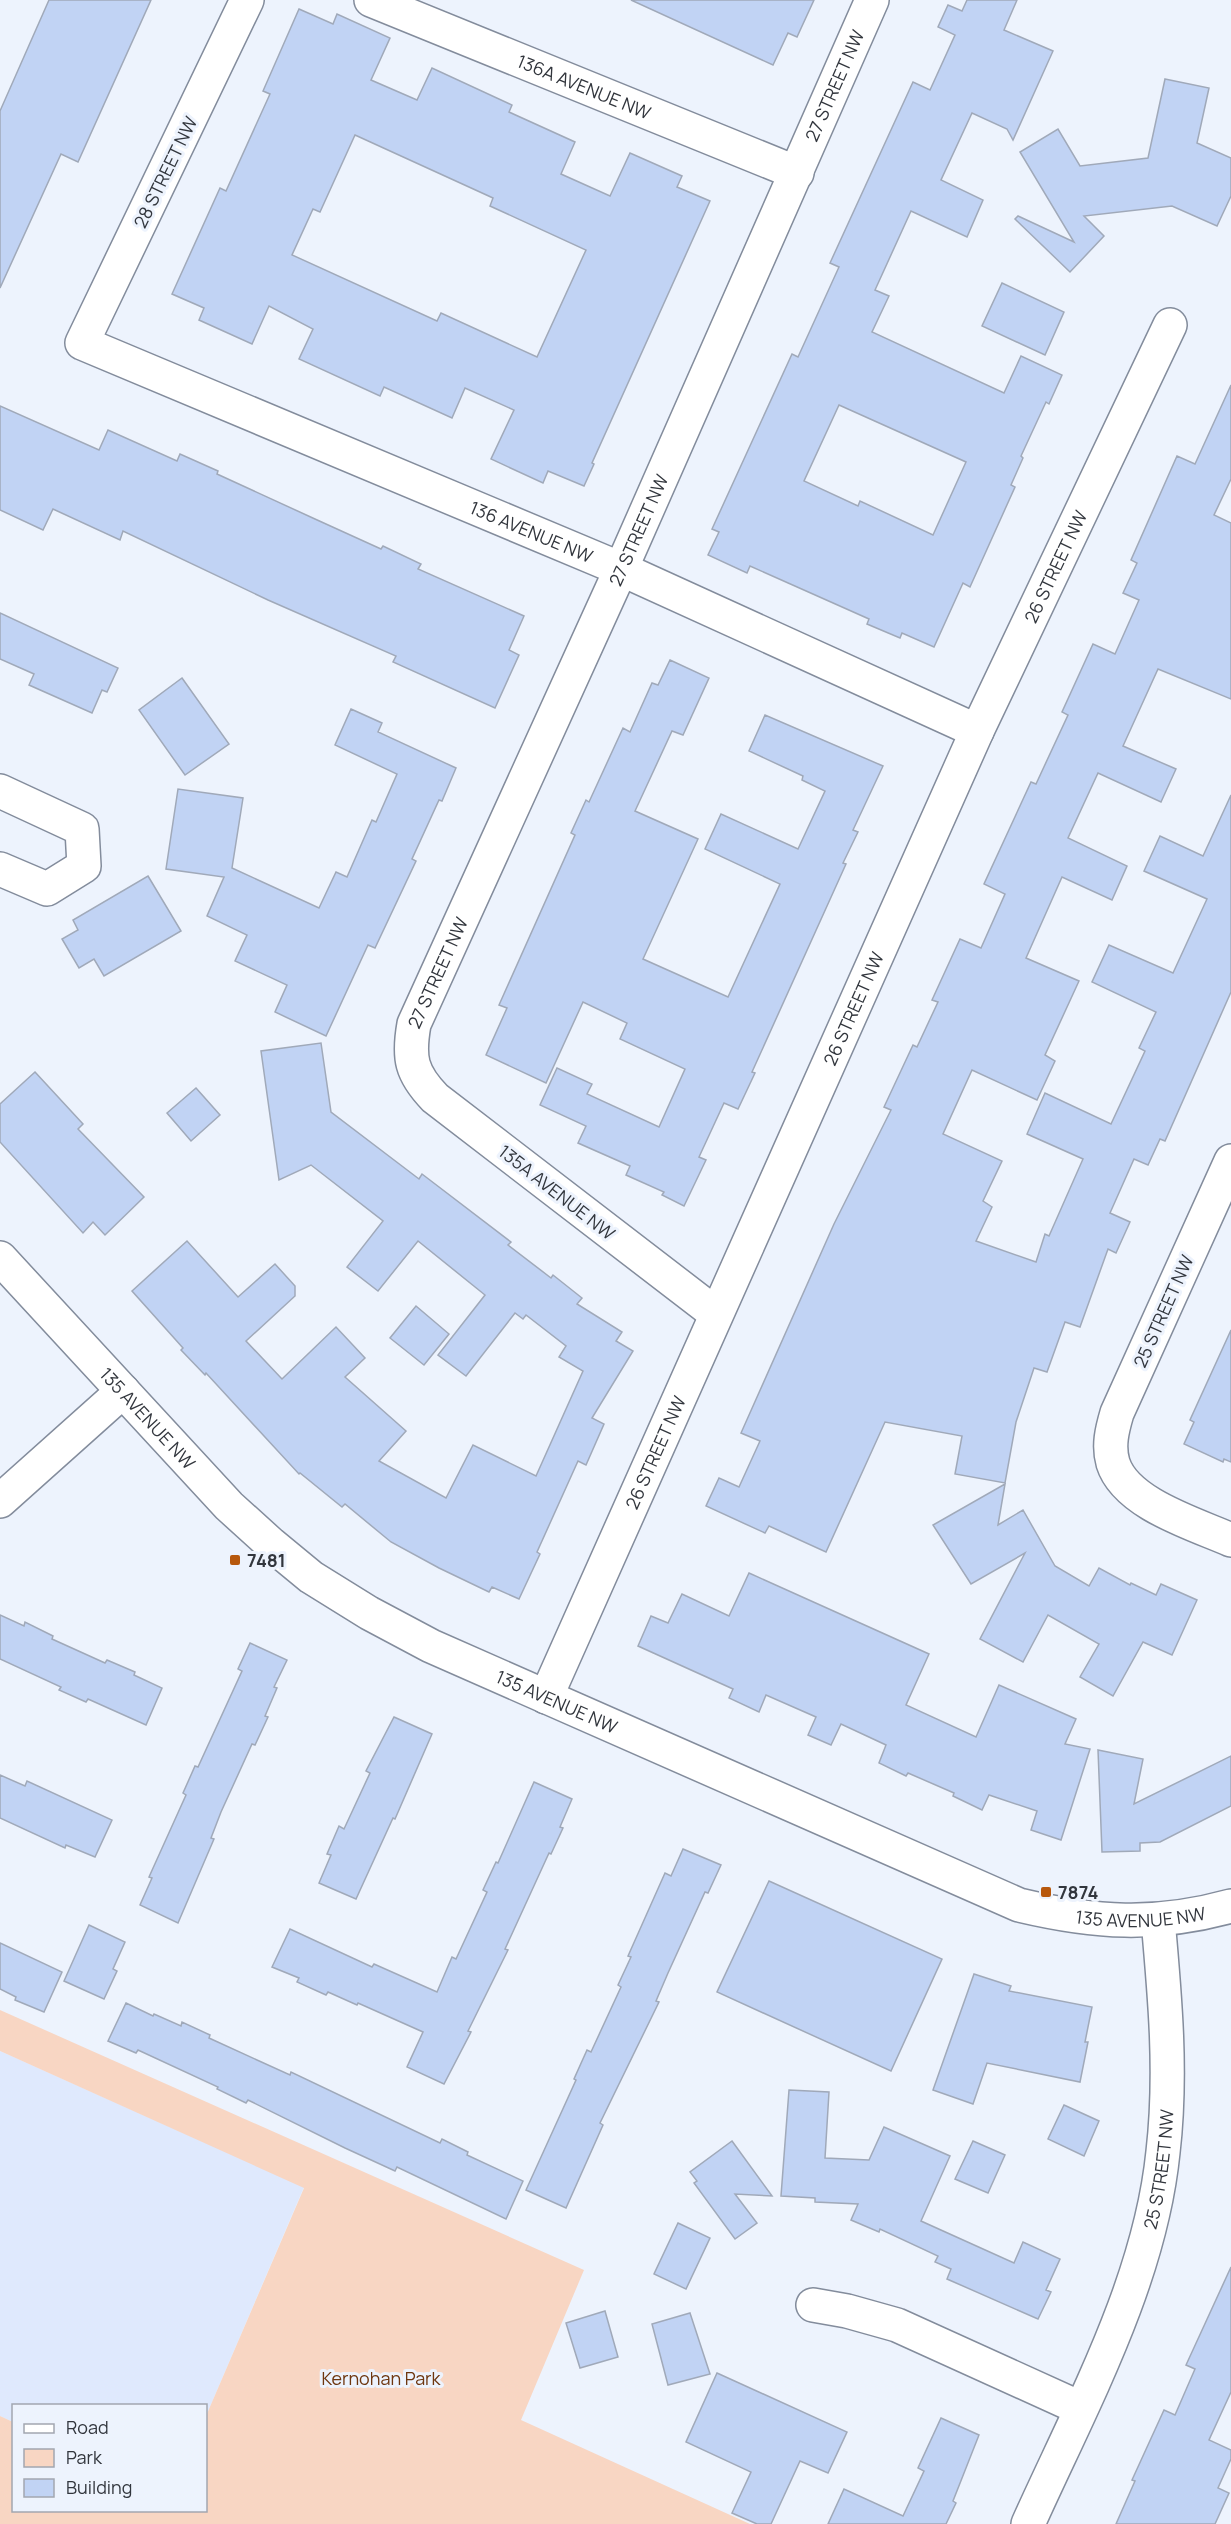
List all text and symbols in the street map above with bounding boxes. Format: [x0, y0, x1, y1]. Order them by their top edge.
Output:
street label: 27 STREET NW [799, 26, 870, 145]
street label: 136A AVENUE NW [514, 49, 655, 125]
street label: 28 STREET NW [128, 112, 202, 232]
street label: 27 STREET NW [603, 470, 673, 590]
street label: 136 AVENUE NW [466, 495, 597, 568]
street label: 26 STREET NW [1018, 506, 1092, 627]
street label: 27 STREET NW [402, 913, 473, 1032]
street label: 26 STREET NW [817, 948, 889, 1069]
street label: 135A AVENUE NW [494, 1139, 620, 1245]
street label: 25 STREET NW [1127, 1251, 1199, 1371]
street label: 135 AVENUE NW [95, 1362, 201, 1474]
street label: 26 STREET NW [619, 1392, 691, 1513]
place label: 7481 [247, 1548, 286, 1572]
marker: 7481 [228, 1553, 242, 1567]
street label: 135 AVENUE NW [492, 1664, 621, 1739]
place label: 7874 [1058, 1880, 1099, 1904]
marker: 7874 [1039, 1885, 1053, 1899]
street label: 135 AVENUE NW [1074, 1901, 1208, 1932]
street label: 25 STREET NW [1138, 2108, 1178, 2232]
park label: Kernohan Park [321, 2366, 442, 2390]
legend [12, 2404, 207, 2512]
text: Road [66, 2415, 109, 2439]
text: Park [66, 2445, 103, 2469]
text: Building [66, 2475, 132, 2499]

